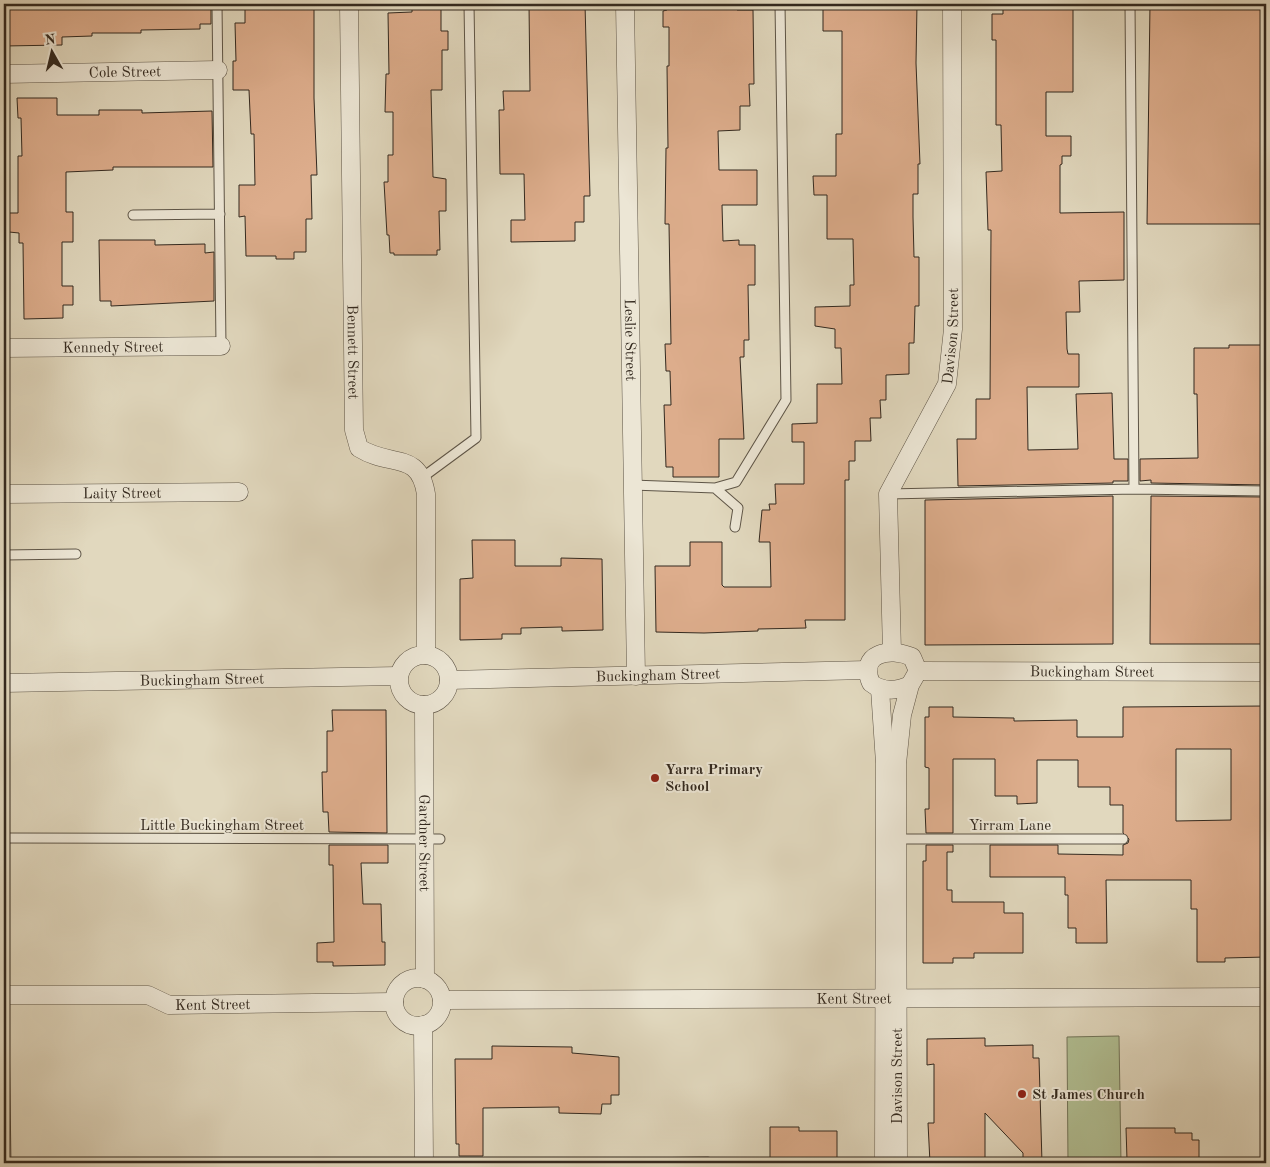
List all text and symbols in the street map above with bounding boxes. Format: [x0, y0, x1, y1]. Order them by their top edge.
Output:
north arrow [28, 28, 78, 78]
text: N [44, 32, 57, 48]
street label: Cole Street [89, 65, 161, 81]
street label: Davison Street [941, 288, 962, 385]
street label: Leslie Street [621, 299, 637, 381]
street label: Bennett Street [344, 304, 360, 400]
street label: Kennedy Street [62, 341, 164, 356]
street label: Laity Street [83, 487, 161, 502]
street label: Buckingham Street [1030, 665, 1154, 681]
street label: Buckingham Street [596, 668, 720, 685]
street label: Buckingham Street [140, 672, 264, 690]
place label: Yarra Primary School [665, 763, 763, 795]
marker: Yarra Primary School [649, 772, 661, 784]
street label: Gardner Street [415, 794, 431, 892]
street label: Little Buckingham Street [140, 819, 304, 834]
street label: Yirram Lane [969, 819, 1051, 834]
street label: Kent Street [816, 992, 892, 1008]
street label: Kent Street [175, 998, 251, 1014]
street label: Davison Street [891, 1028, 906, 1124]
marker: St James Church [1016, 1088, 1028, 1100]
place label: St James Church [1032, 1088, 1145, 1103]

